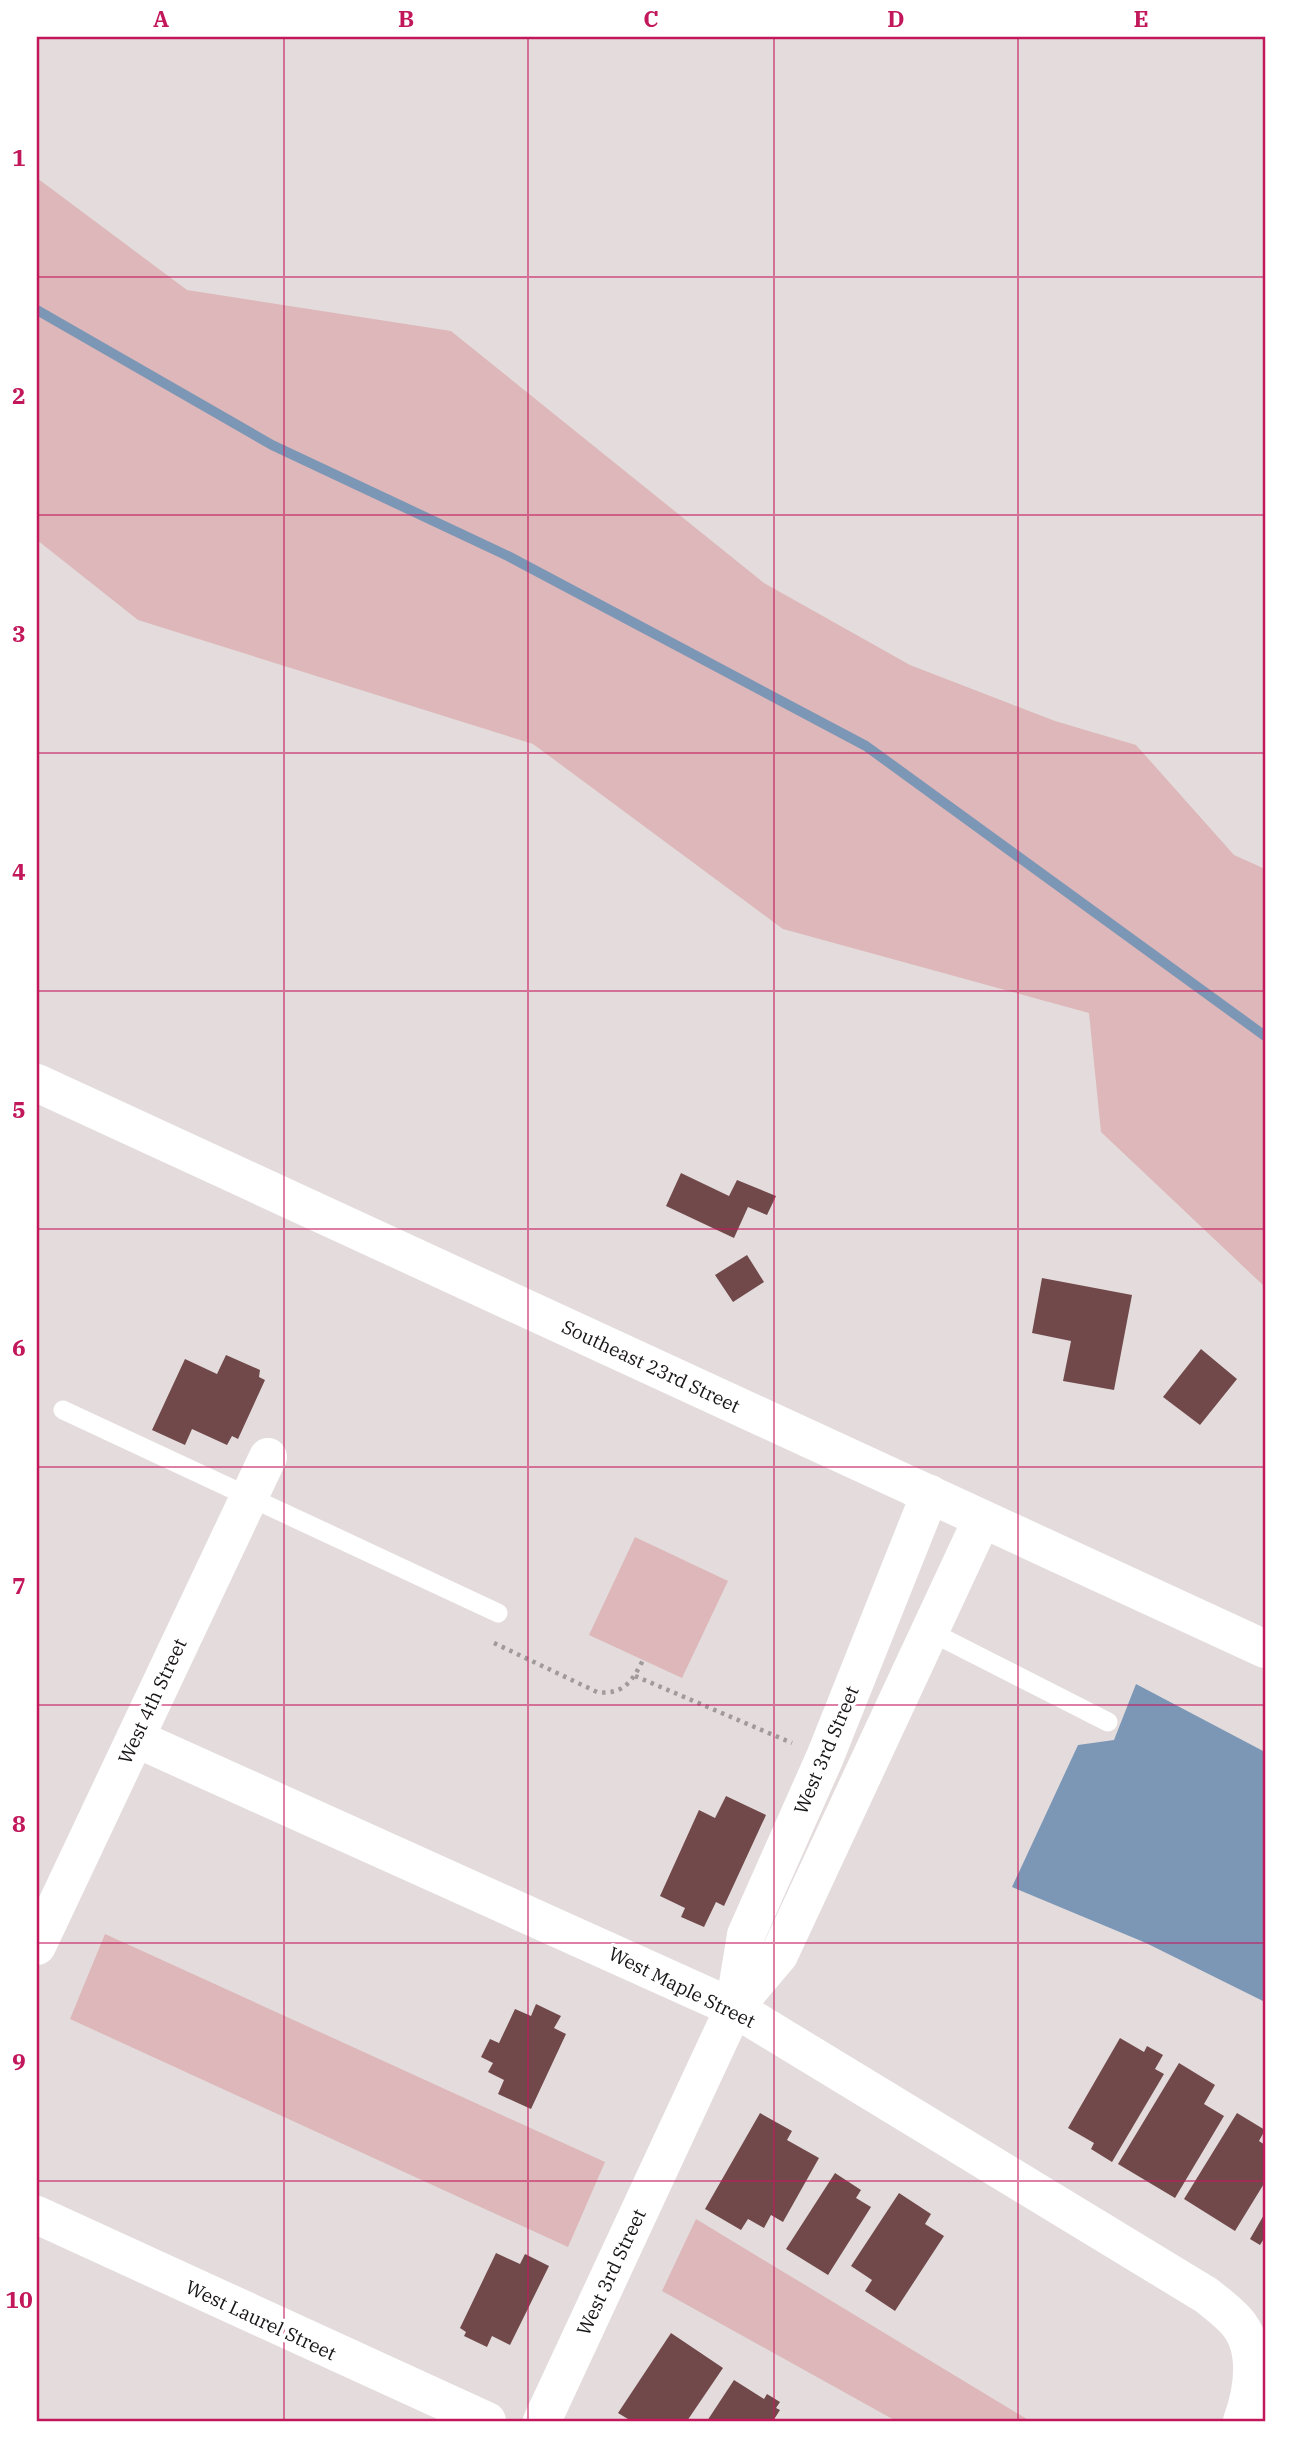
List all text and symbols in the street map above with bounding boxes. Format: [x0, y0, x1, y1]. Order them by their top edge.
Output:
text: A [153, 3, 169, 33]
text: B [398, 3, 414, 33]
text: C [643, 3, 659, 33]
text: D [887, 3, 905, 33]
text: E [1133, 3, 1149, 33]
text: 1 [12, 142, 26, 172]
text: 2 [12, 380, 26, 410]
text: 3 [12, 618, 26, 648]
text: 4 [12, 856, 26, 886]
text: 5 [12, 1094, 26, 1124]
street label: Southeast 23rd Street [558, 1314, 744, 1418]
text: 6 [12, 1332, 26, 1362]
text: 7 [12, 1570, 26, 1600]
street label: West 4th Street [112, 1634, 192, 1768]
street label: West 3rd Street [788, 1682, 864, 1818]
text: 8 [12, 1808, 26, 1838]
street label: West Maple Street [605, 1941, 760, 2033]
text: 9 [12, 2046, 26, 2076]
street label: West 3rd Street [571, 2205, 651, 2339]
street label: West Laurel Street [182, 2275, 340, 2366]
text: 10 [5, 2284, 33, 2314]

